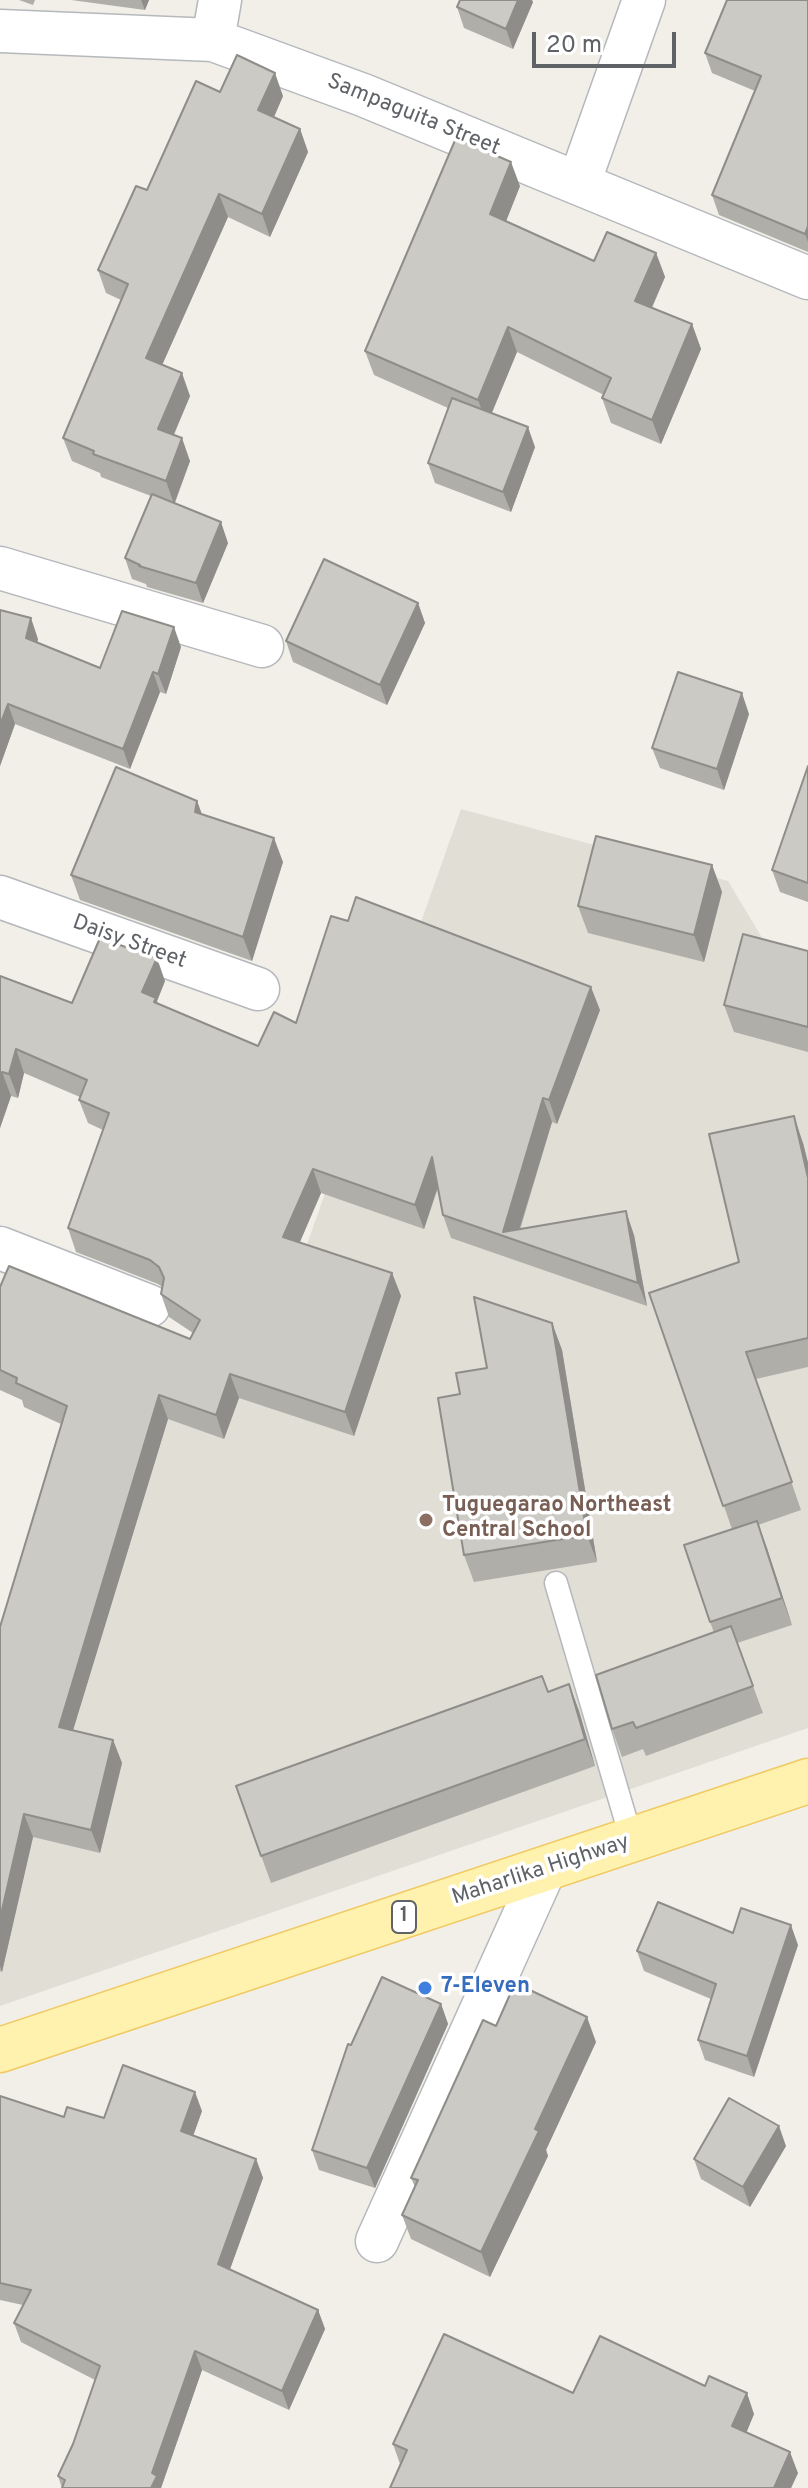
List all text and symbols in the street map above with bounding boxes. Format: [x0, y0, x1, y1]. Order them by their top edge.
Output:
scale bar [536, 16, 680, 66]
text: 20 m [546, 31, 602, 61]
street label: Sampaguita Street [323, 69, 503, 163]
street label: Daisy Street [69, 910, 189, 976]
place label: Tuguegarao Northeast Central School [442, 1494, 671, 1546]
marker: Tuguegarao Northeast Central School [417, 1511, 435, 1529]
street label: Maharlika Highway [449, 1830, 633, 1912]
road number: 1 [392, 1901, 416, 1933]
place label: 7-Eleven [441, 1975, 530, 2001]
marker: 7-Eleven [416, 1979, 434, 1997]

